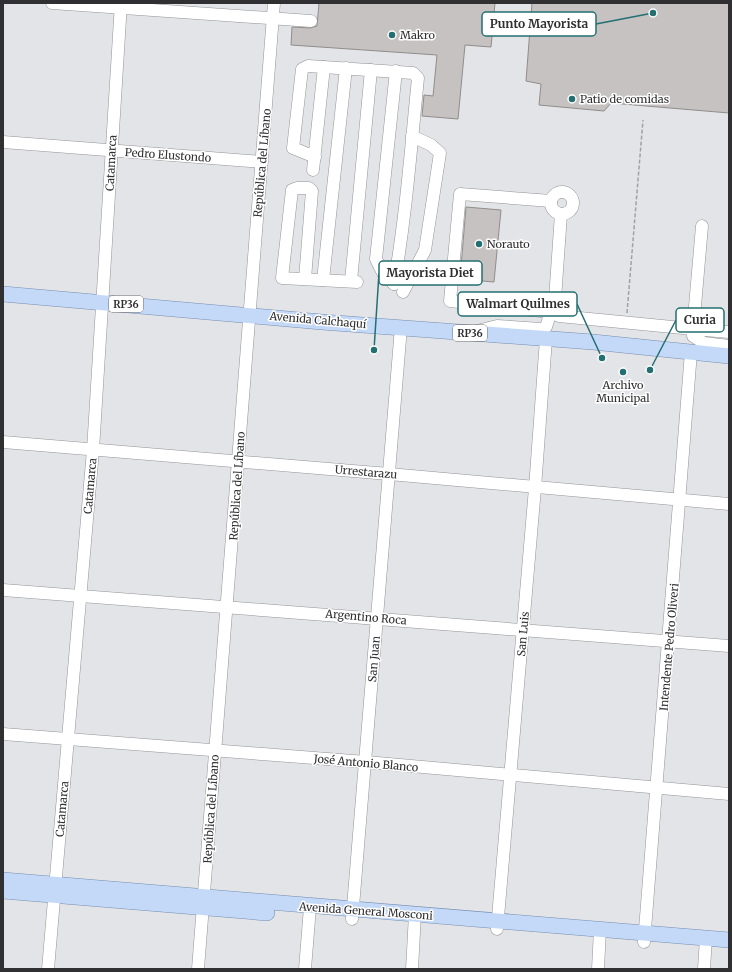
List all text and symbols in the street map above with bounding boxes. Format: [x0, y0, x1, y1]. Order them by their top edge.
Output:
callout: Punto Mayorista [482, 12, 596, 36]
text: Punto Mayorista [490, 16, 589, 31]
place label: Makro [400, 28, 435, 42]
marker: Makro [387, 30, 397, 40]
place label: Patio de comidas [580, 92, 669, 106]
marker: Patio de comidas [567, 94, 577, 104]
street label: República del Líbano [250, 107, 274, 218]
street label: Catamarca [103, 134, 119, 191]
street label: Pedro Elustondo [124, 145, 212, 165]
place label: Norauto [487, 237, 530, 251]
marker: Norauto [474, 239, 484, 249]
callout: Mayorista Diet [379, 261, 482, 285]
text: Mayorista Diet [386, 265, 474, 280]
callout: Walmart Quilmes [458, 292, 577, 316]
road number: RP36 [109, 296, 143, 312]
text: Walmart Quilmes [465, 296, 570, 311]
callout: Curia [676, 308, 724, 332]
street label: Avenida Calchaquí [268, 309, 367, 331]
text: Curia [684, 312, 716, 327]
road number: RP36 [453, 325, 487, 341]
marker: Archivo Municipal [618, 367, 628, 377]
place label: Archivo Municipal [596, 378, 650, 405]
street label: República del Líbano [226, 430, 248, 541]
street label: Catamarca [81, 457, 99, 515]
street label: Urrestarazu [334, 462, 398, 482]
street label: Intendente Pedro Oliveri [656, 582, 682, 712]
street label: Argentino Roca [324, 606, 407, 628]
street label: San Luis [514, 611, 532, 657]
street label: San Juan [365, 635, 383, 683]
street label: José Antonio Blanco [312, 751, 419, 775]
street label: República del Líbano [200, 753, 222, 864]
street label: Catamarca [53, 780, 71, 838]
street label: Avenida General Mosconi [298, 899, 434, 923]

